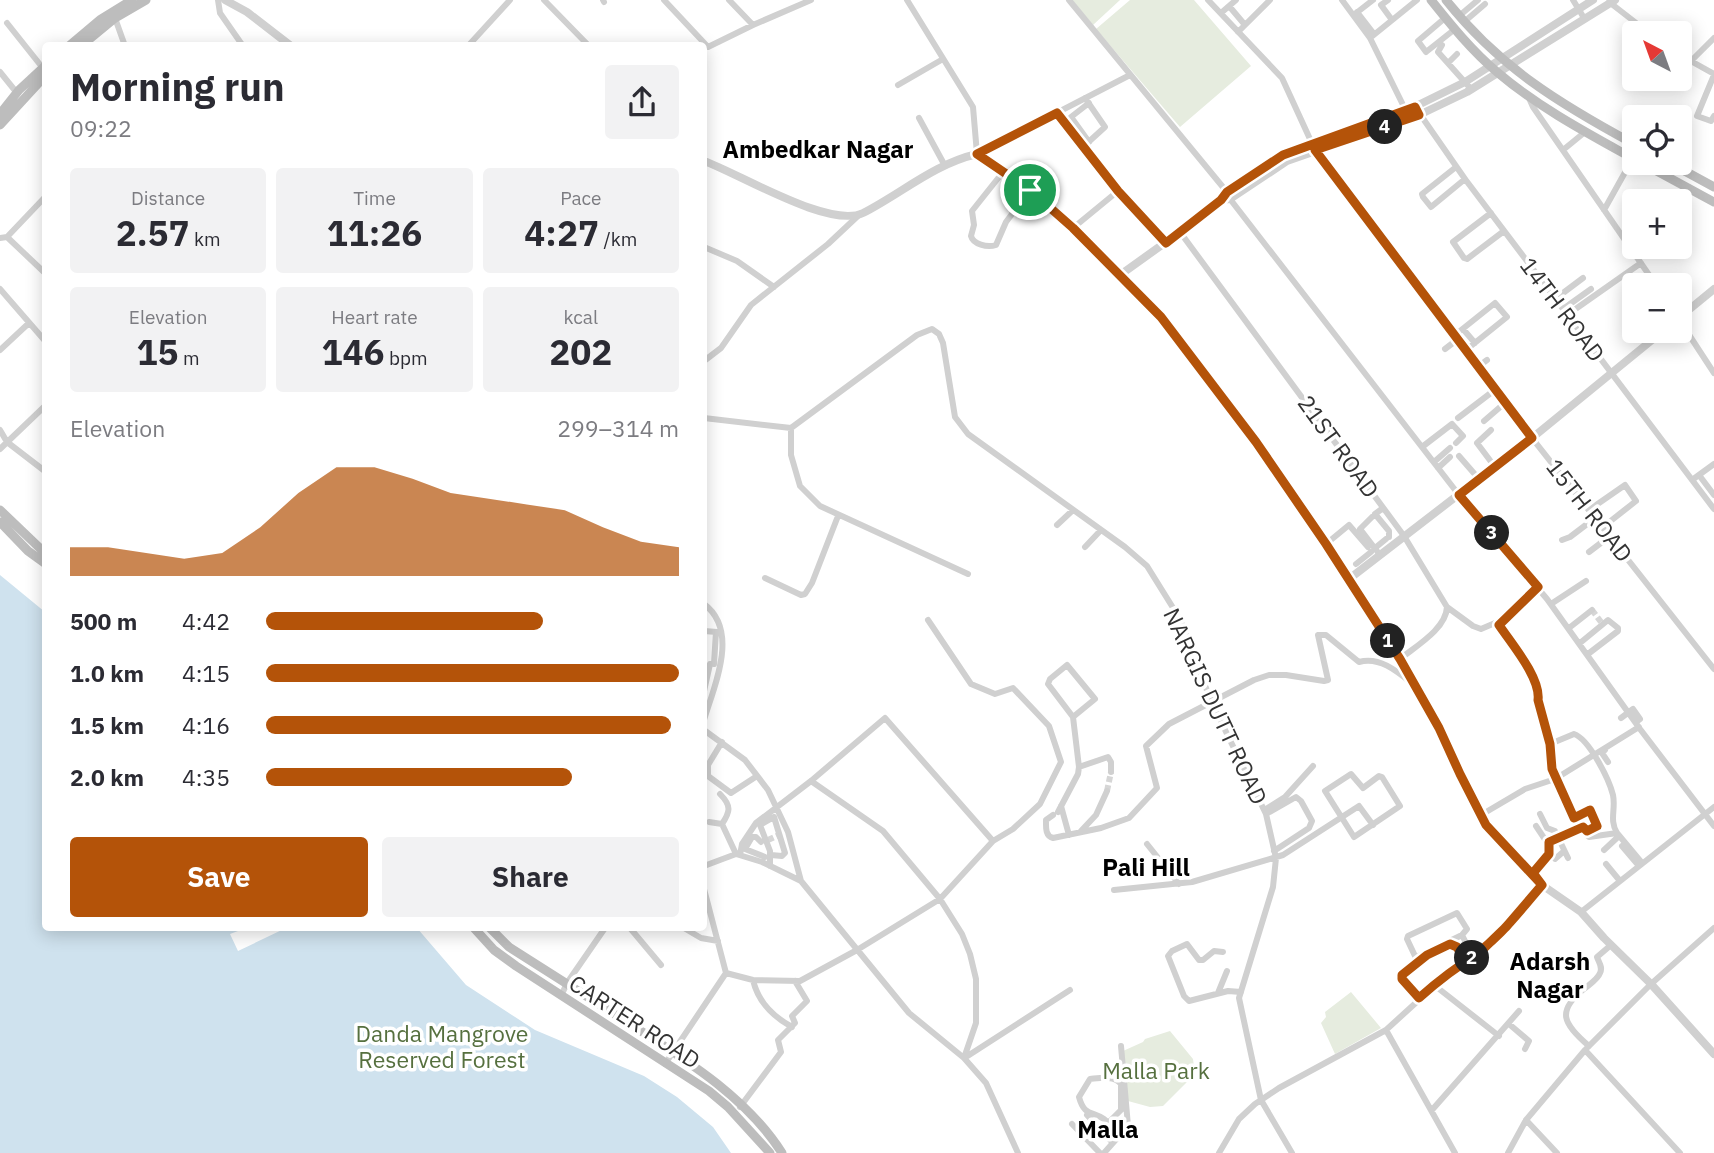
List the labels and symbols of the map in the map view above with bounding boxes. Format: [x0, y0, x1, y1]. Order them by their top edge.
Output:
north arrow [1622, 21, 1692, 91]
pin: 4 [1368, 110, 1402, 144]
district label: Ambedkar Nagar [722, 133, 914, 165]
pin [1000, 160, 1060, 220]
street label: 14TH ROAD [1514, 251, 1612, 367]
street label: 21ST ROAD [1292, 389, 1386, 503]
street label: 15TH ROAD [1540, 452, 1640, 568]
pin: 3 [1474, 516, 1510, 550]
street label: NARGIS DUTT ROAD [1157, 603, 1275, 809]
pin: 1 [1370, 624, 1406, 658]
district label: Pali Hill [1102, 851, 1190, 883]
pin: 2 [1454, 940, 1490, 976]
district label: Adarsh Nagar [1510, 945, 1590, 1005]
street label: CARTER ROAD [564, 967, 706, 1075]
park label: Danda Mangrove Reserved Forest [356, 1018, 528, 1074]
park label: Malla Park [1102, 1055, 1210, 1085]
district label: Malla [1077, 1113, 1139, 1145]

